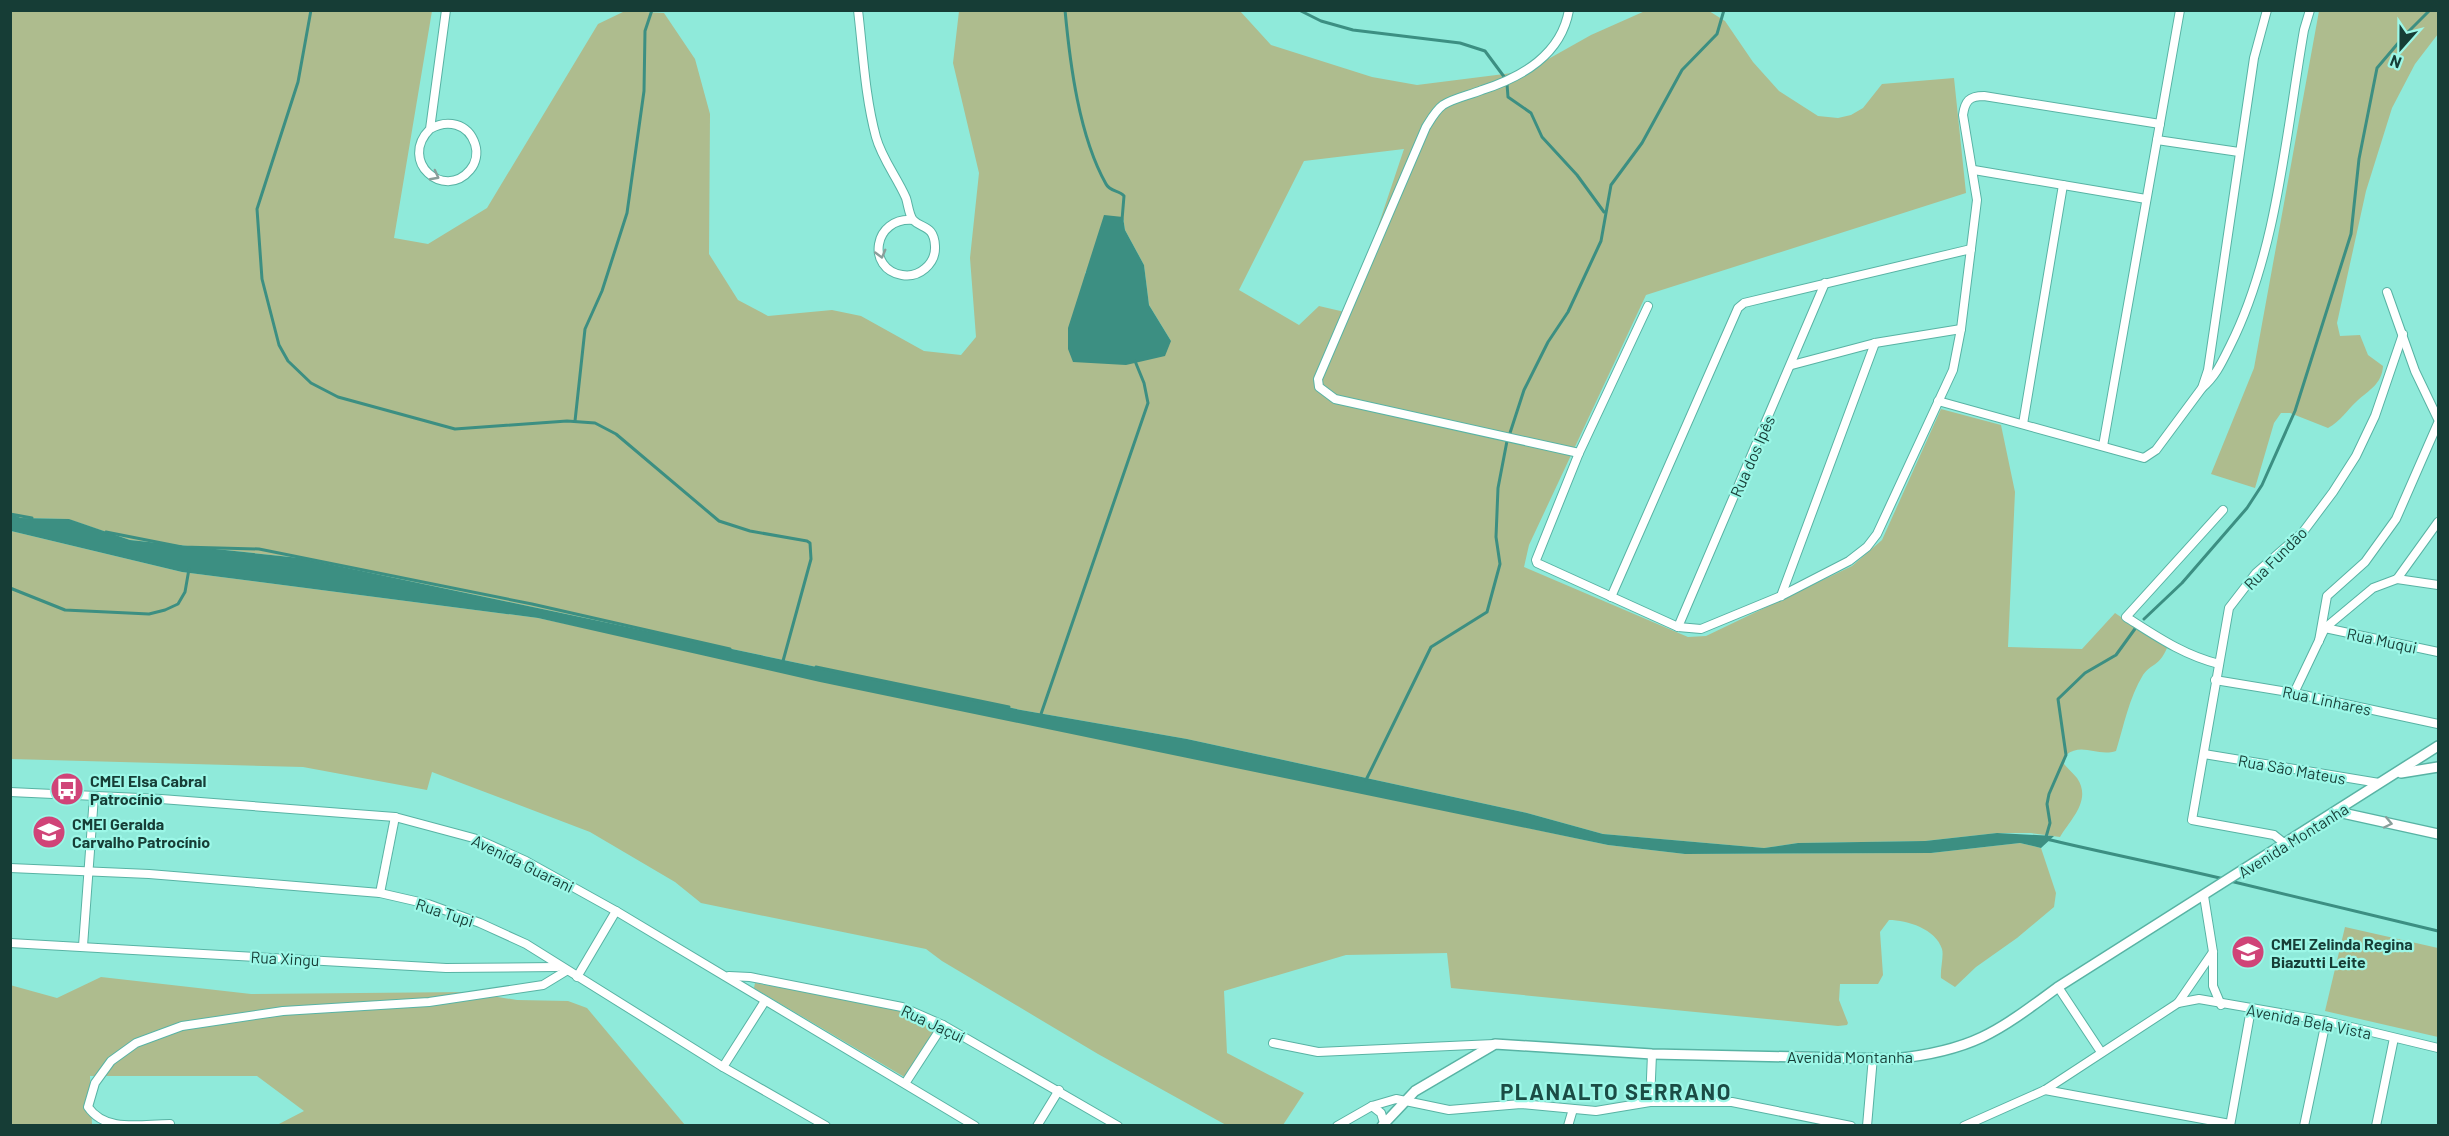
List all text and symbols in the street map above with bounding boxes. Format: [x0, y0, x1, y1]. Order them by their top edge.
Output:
north arrow [2371, 18, 2431, 78]
text: N [2387, 52, 2404, 73]
one-way arrow [429, 169, 439, 180]
one-way arrow [874, 249, 887, 259]
street label: Rua dos Ipês [1726, 412, 1778, 500]
street label: Rua Fundão [2240, 523, 2310, 593]
street label: Rua Muqui [2345, 623, 2419, 657]
street label: Rua Linhares [2281, 681, 2373, 719]
street label: Rua São Mateus [2237, 750, 2347, 788]
bus stop icon: CMEI Elsa Cabral Patrocínio [49, 771, 85, 807]
place label: CMEI Elsa Cabral Patrocínio [90, 771, 207, 808]
street label: Avenida Montanha [2234, 799, 2352, 881]
school or university icon: CMEI Geralda Carvalho Patrocínio [31, 814, 67, 850]
place label: CMEI Geralda Carvalho Patrocínio [72, 814, 210, 851]
one-way arrow [2383, 816, 2393, 829]
street label: Avenida Guarani [469, 830, 577, 896]
street label: Rua Tupi [414, 894, 476, 930]
school or university icon: CMEI Zelinda Regina Biazutti Leite [2230, 934, 2266, 970]
place label: CMEI Zelinda Regina Biazutti Leite [2271, 934, 2413, 971]
street label: Rua Xingu [250, 947, 320, 969]
street label: Rua Jaçuí [898, 1000, 968, 1046]
street label: Avenida Bela Vista [2245, 1000, 2373, 1042]
street label: Avenida Montanha [1787, 1047, 1913, 1066]
district label: PLANALTO SERRANO [1500, 1078, 1732, 1104]

